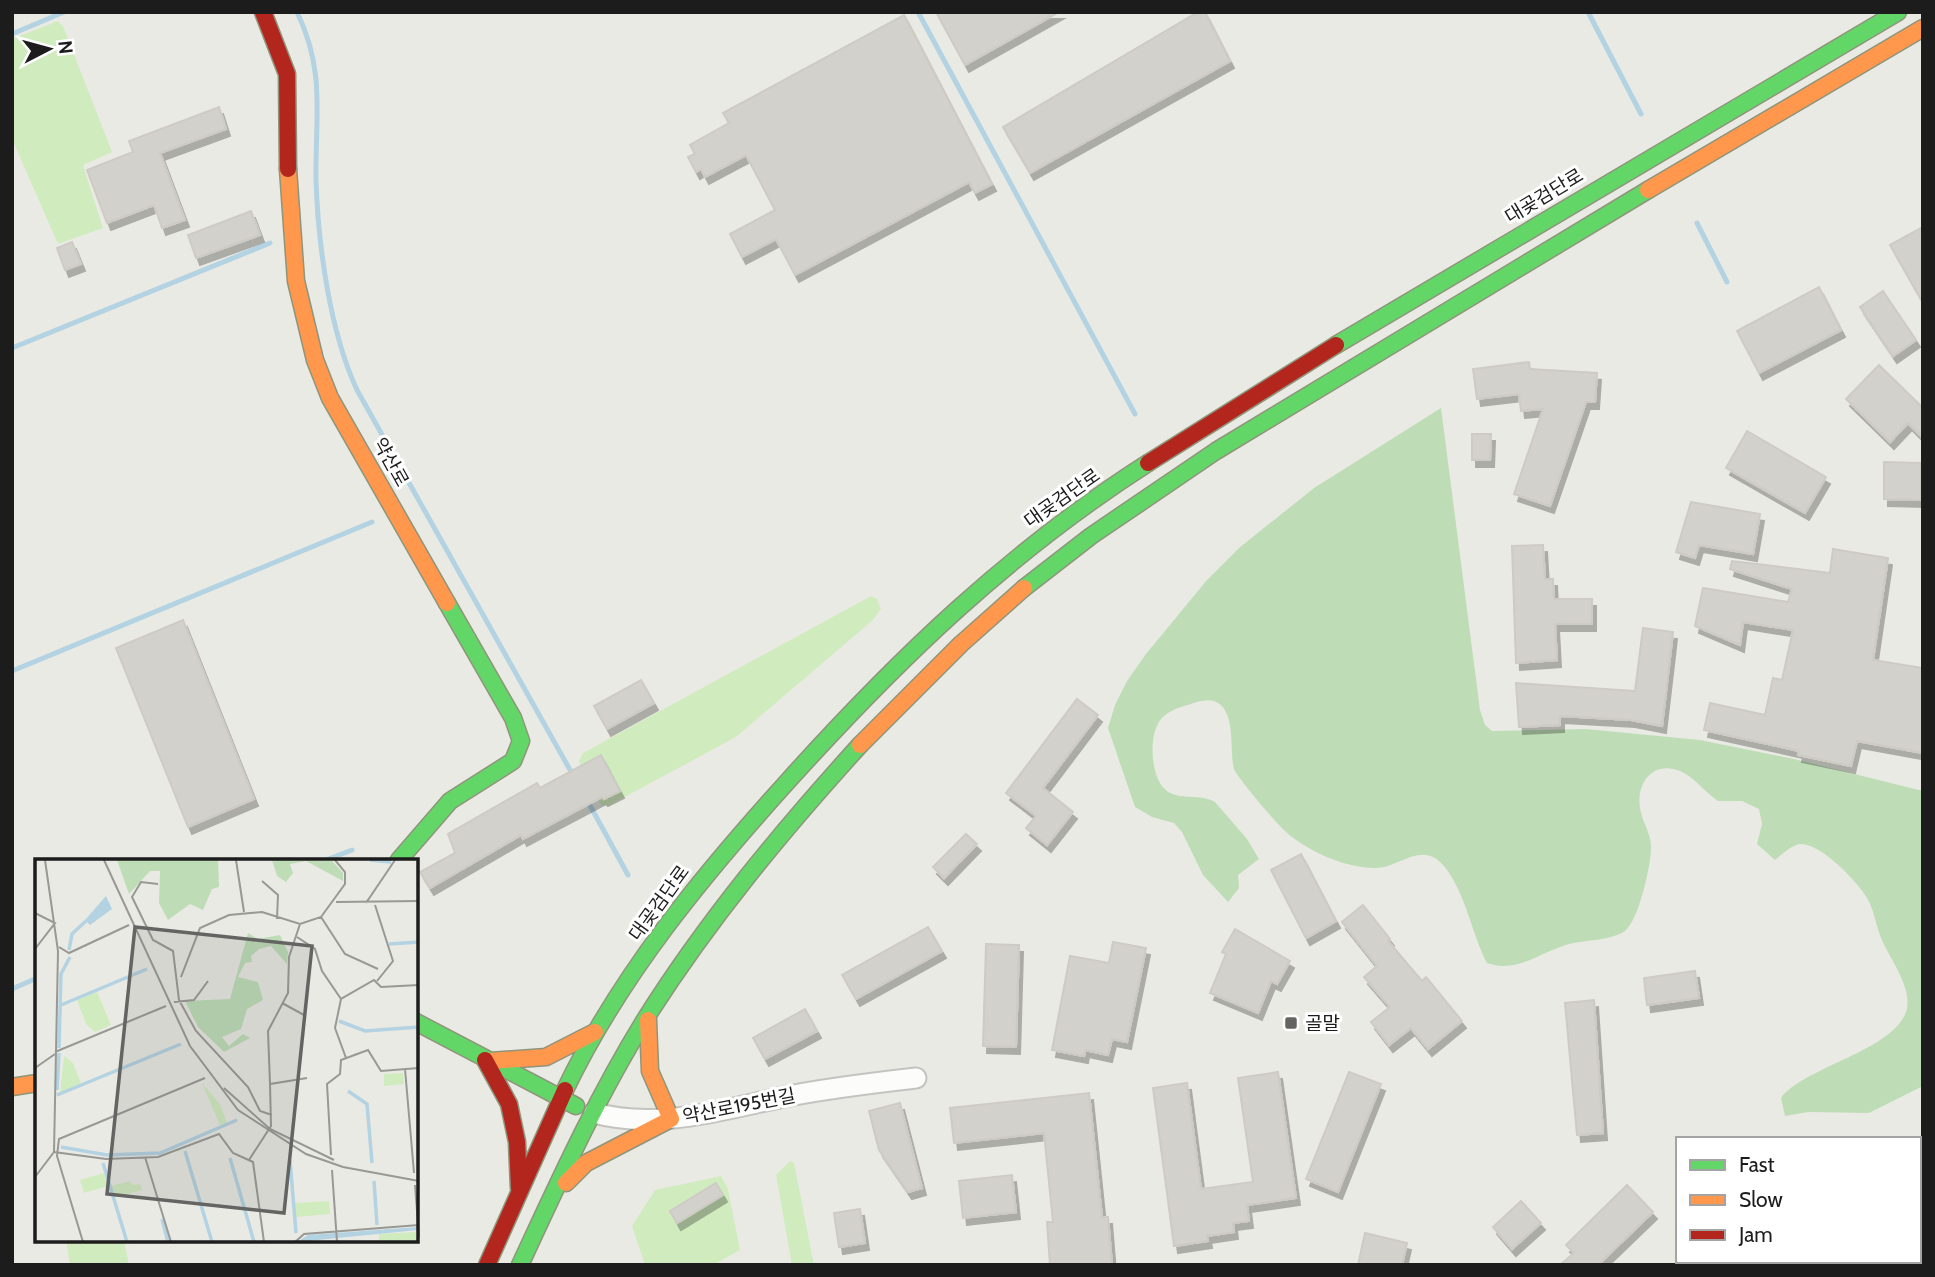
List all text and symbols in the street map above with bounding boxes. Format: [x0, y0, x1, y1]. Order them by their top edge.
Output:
north arrow [14, 14, 84, 84]
text: N [53, 39, 78, 55]
street label: 대곶검단로 [1501, 164, 1587, 228]
street label: 약산로 [368, 433, 414, 491]
street label: 대곶검단로 [1020, 464, 1104, 532]
inset map [35, 859, 418, 1242]
street label: 대곶검단로 [624, 861, 694, 945]
place label: 골말 [1305, 1012, 1340, 1035]
marker: 골말 [1283, 1015, 1299, 1031]
street label: 약산로195번길 [681, 1084, 797, 1128]
legend [1676, 1137, 1921, 1263]
text: Fast [1739, 1152, 1775, 1177]
text: Slow [1739, 1187, 1783, 1212]
text: Jam [1738, 1222, 1773, 1247]

